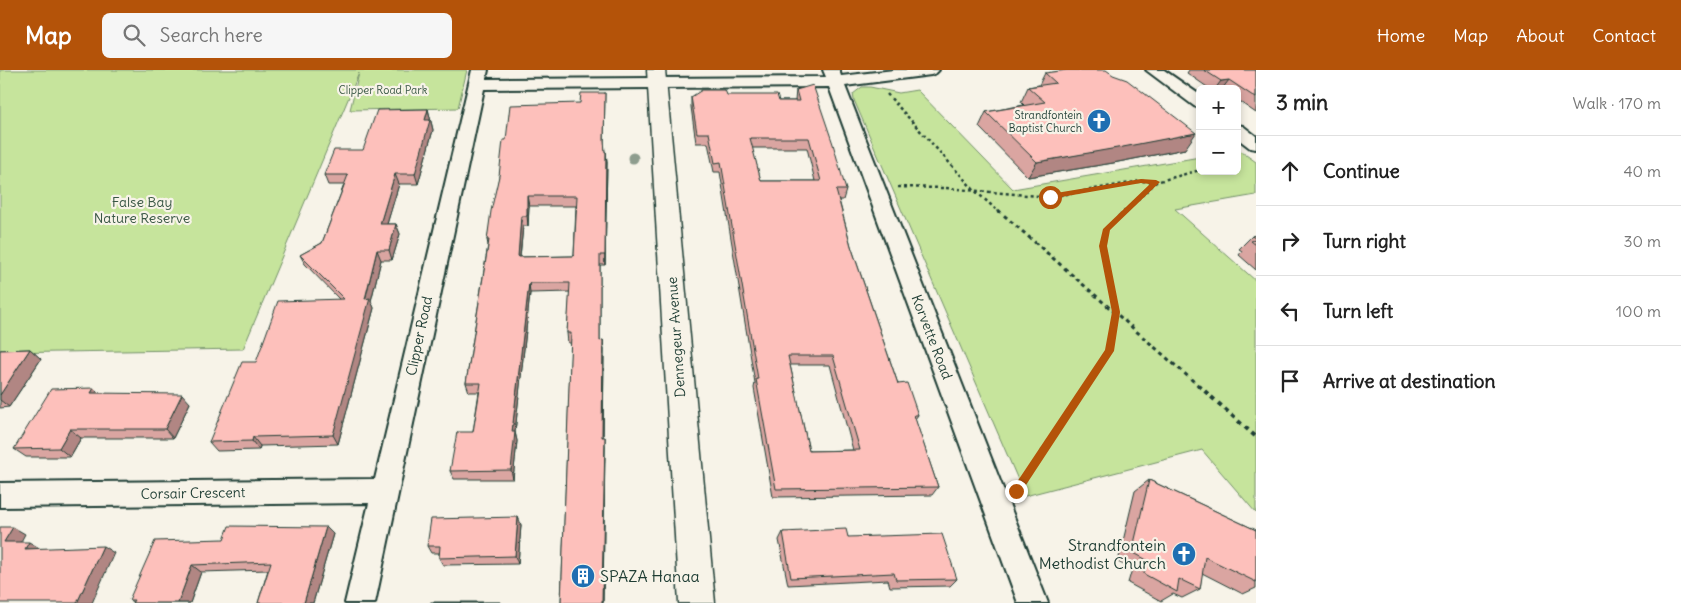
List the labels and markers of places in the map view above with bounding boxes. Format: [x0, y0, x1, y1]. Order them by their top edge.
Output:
place label: Strandfontein Baptist Church [1009, 108, 1082, 135]
church icon: Strandfontein Baptist Church [1086, 108, 1112, 134]
place label: Strandfontein Methodist Church [1039, 535, 1166, 573]
church icon: Strandfontein Methodist Church [1171, 541, 1197, 567]
building icon: SPAZA Hanaa [570, 563, 596, 589]
place label: SPAZA Hanaa [600, 566, 700, 586]

